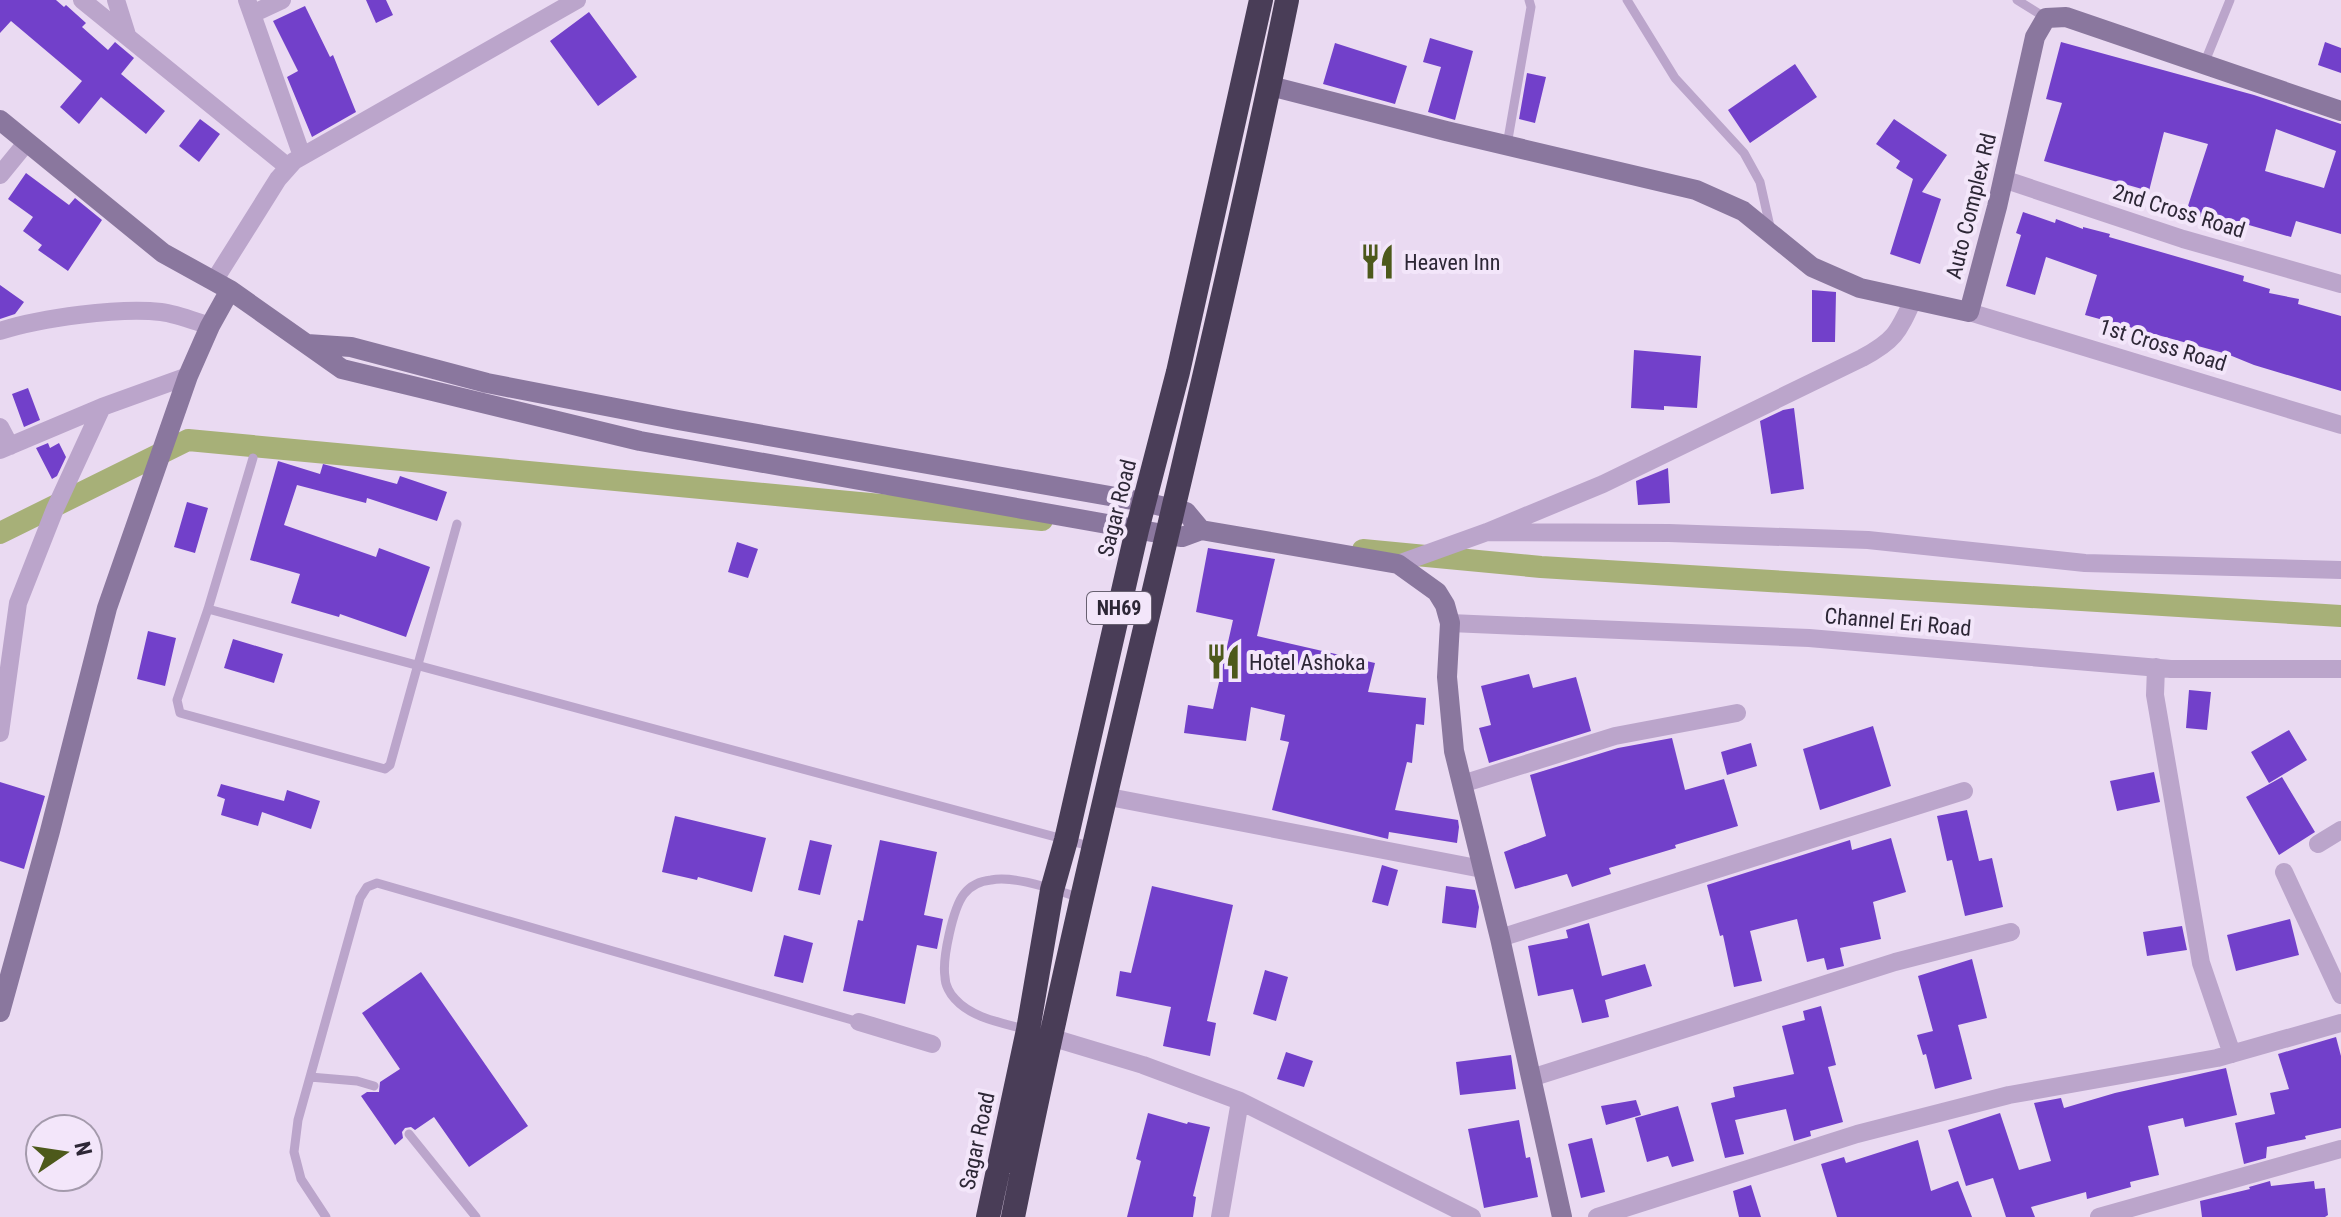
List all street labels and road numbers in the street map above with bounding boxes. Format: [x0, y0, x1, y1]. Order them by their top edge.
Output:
street label: Auto Complex Rd [1941, 131, 2001, 281]
street label: 2nd Cross Road [2110, 179, 2248, 243]
street label: 1st Cross Road [2096, 314, 2230, 376]
street label: Sagar Road [1093, 457, 1141, 559]
road number: NH69 [1087, 592, 1151, 624]
street label: Channel Eri Road [1824, 603, 1972, 641]
street label: Sagar Road [954, 1090, 1000, 1192]

